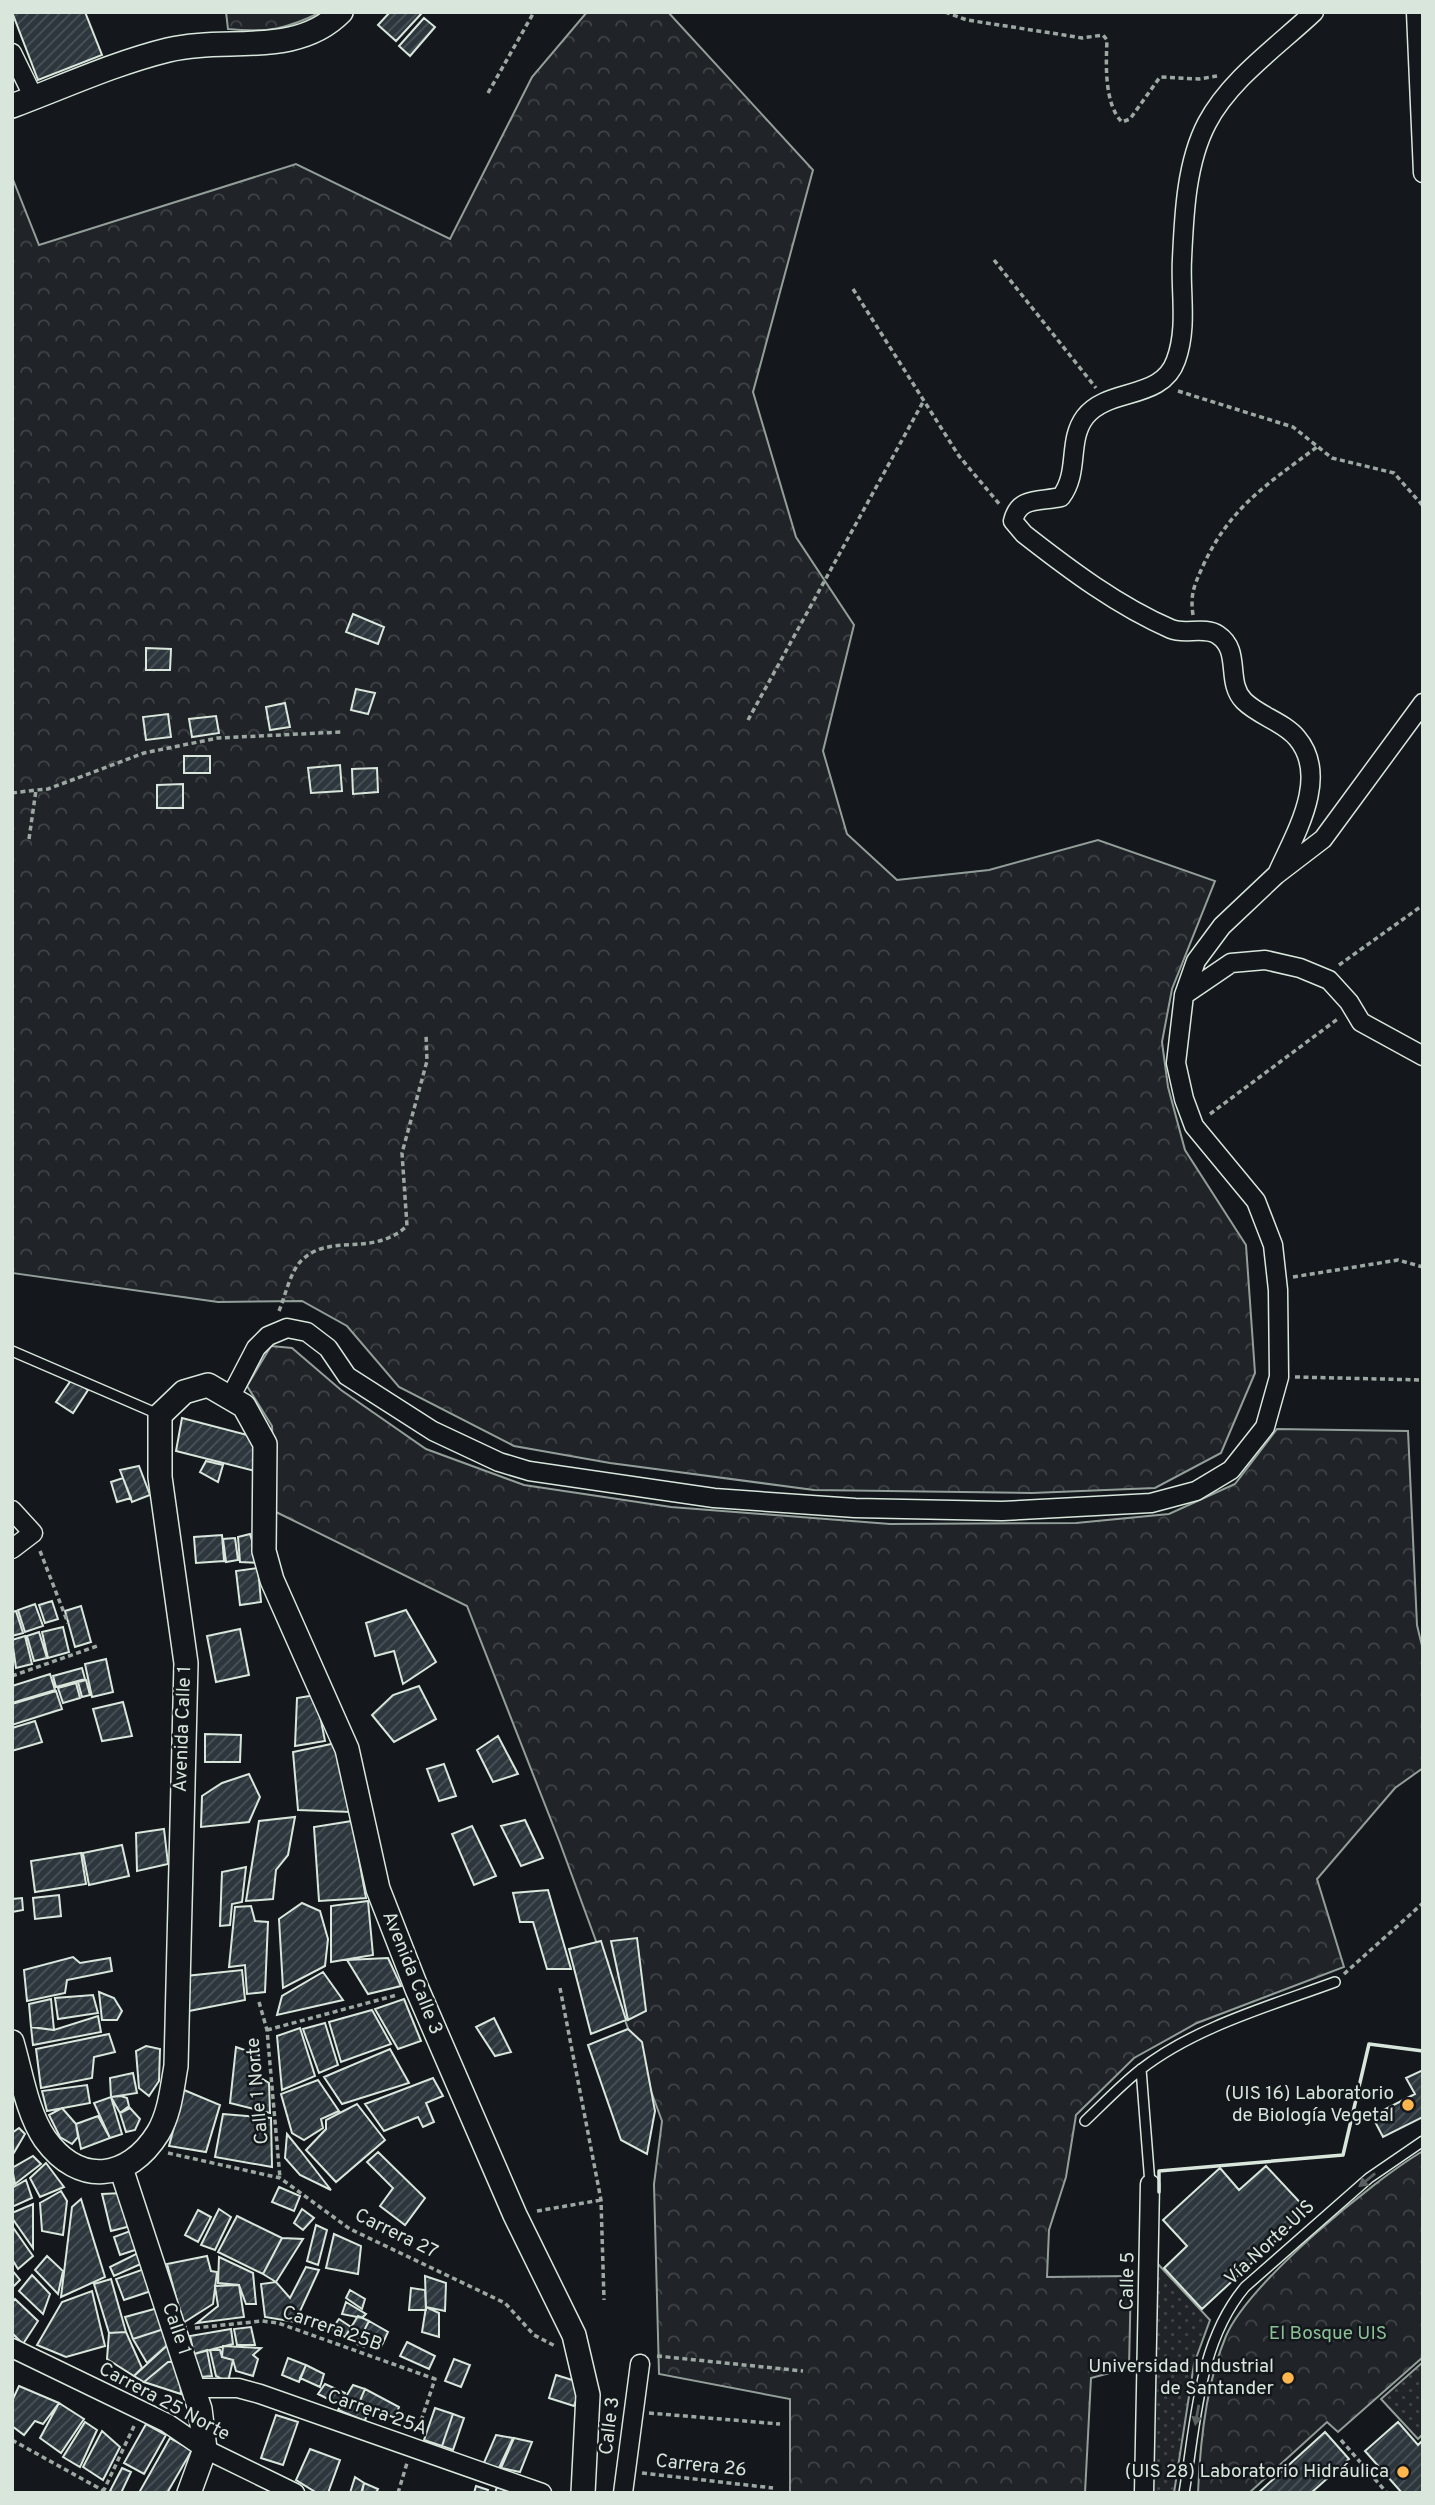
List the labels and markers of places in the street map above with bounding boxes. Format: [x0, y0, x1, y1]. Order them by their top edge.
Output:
place label: (UIS 16) Laboratorio de Biología Vegetal [1225, 2082, 1394, 2128]
marker: (UIS 16) Laboratorio de Biología Vegetal [1400, 2097, 1416, 2113]
place label: Universidad Industrial de Santander [1088, 2355, 1275, 2401]
marker: Universidad Industrial de Santander [1280, 2370, 1296, 2386]
place label: (UIS 28) Laboratorio Hidráulica [1125, 2460, 1389, 2484]
marker: (UIS 28) Laboratorio Hidráulica [1395, 2464, 1411, 2480]

